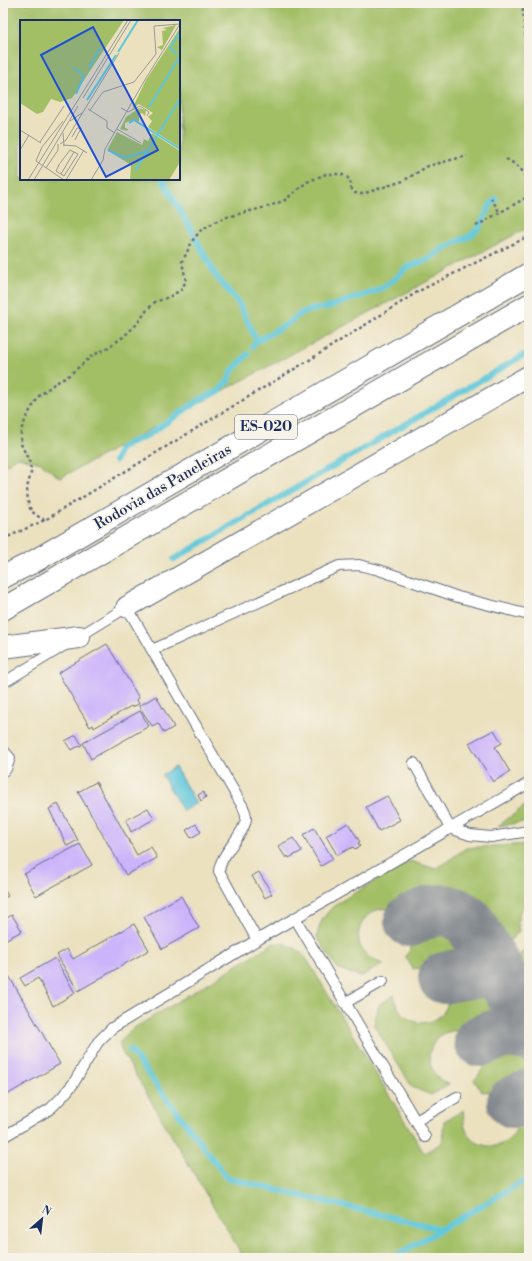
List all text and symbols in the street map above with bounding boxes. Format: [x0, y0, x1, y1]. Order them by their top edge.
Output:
inset map [20, 20, 180, 180]
road number: ES-020 [235, 415, 297, 439]
street label: Rodovia das Paneleiras [91, 440, 235, 534]
north arrow [22, 1199, 62, 1239]
text: N [39, 1203, 54, 1219]

